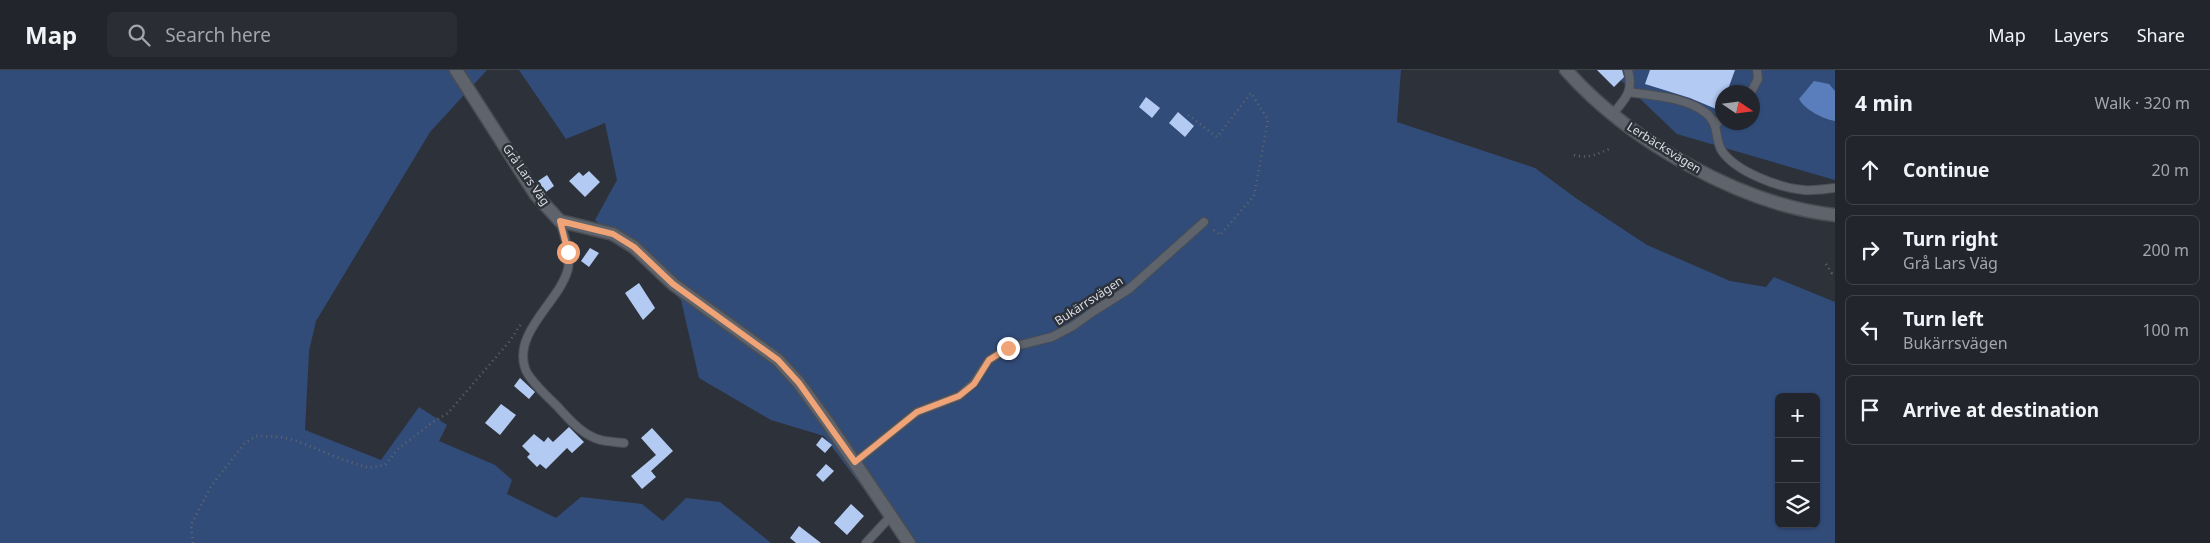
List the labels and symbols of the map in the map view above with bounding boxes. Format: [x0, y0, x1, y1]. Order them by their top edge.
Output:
north arrow [1715, 85, 1760, 130]
street label: Lerbäcksvägen [1624, 118, 1705, 177]
street label: Grå Lars Väg [499, 141, 554, 209]
route start [557, 241, 580, 264]
street label: Bukärrsvägen [1051, 272, 1126, 329]
route end [997, 337, 1020, 360]

